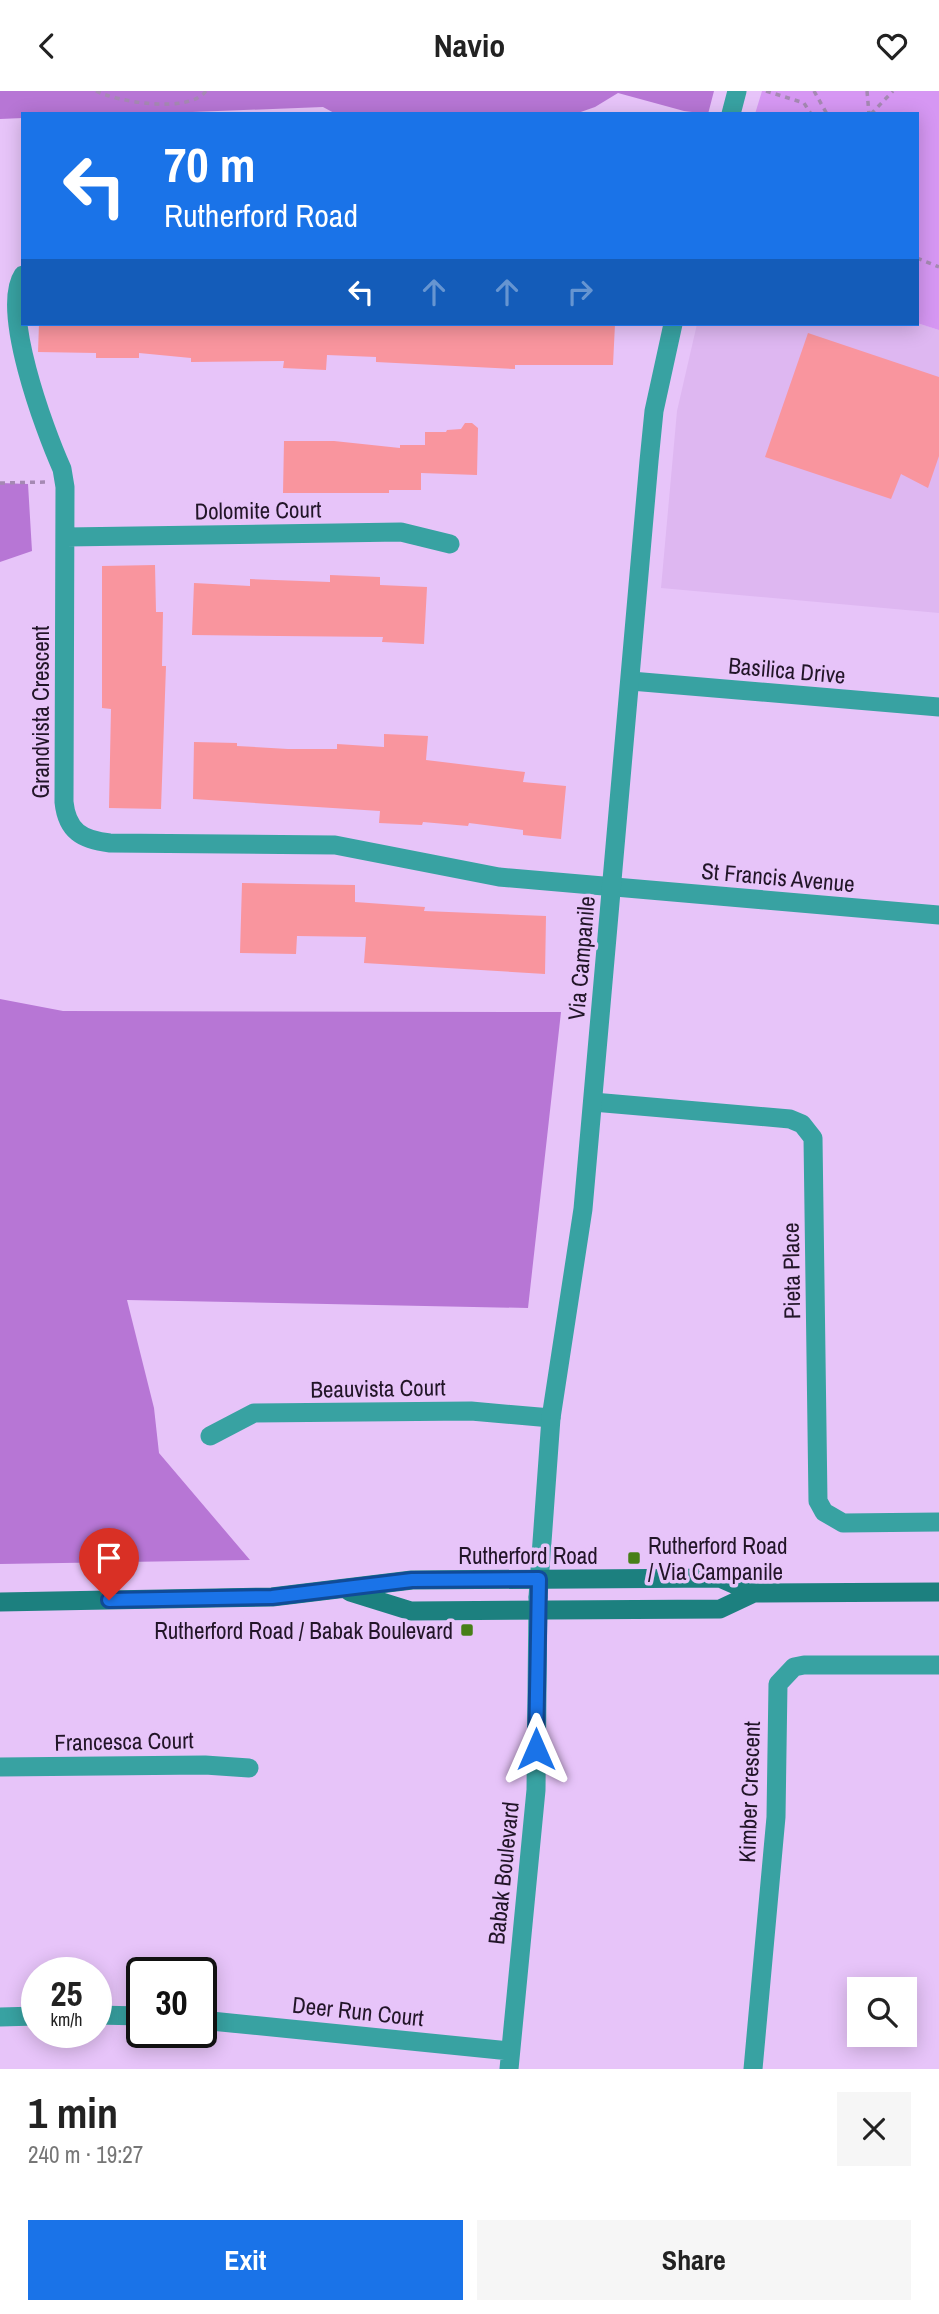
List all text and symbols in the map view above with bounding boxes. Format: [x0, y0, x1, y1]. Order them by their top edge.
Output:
text: Navio [434, 24, 505, 67]
icon: back [28, 27, 66, 65]
icon: heart [873, 27, 911, 65]
text: 70 m [164, 131, 256, 197]
icon: left [49, 140, 140, 231]
text: Rutherford Road [164, 194, 358, 237]
icon: left [342, 273, 380, 311]
icon: ahead [415, 273, 453, 311]
icon: ahead [488, 273, 526, 311]
icon: right [561, 273, 599, 311]
street label: Dolomite Court [194, 493, 322, 527]
street label: Grandvista Crescent [25, 626, 56, 798]
street label: Basilica Drive [727, 649, 847, 691]
street label: St Francis Avenue [700, 855, 856, 899]
street label: Via Campanile [560, 895, 602, 1021]
street label: Pieta Place [775, 1223, 807, 1319]
street label: Beauvista Court [310, 1371, 446, 1405]
pin [79, 1528, 139, 1600]
place label: Rutherford Road / Via Campanile [648, 1530, 787, 1587]
icon: arrive [90, 1539, 128, 1577]
street label: Rutherford Road [458, 1540, 598, 1571]
marker: Rutherford Road / Via Campanile [626, 1550, 642, 1566]
place label: Rutherford Road / Babak Boulevard [154, 1615, 453, 1646]
marker: Rutherford Road / Babak Boulevard [459, 1622, 475, 1638]
position arrow [499, 1712, 573, 1786]
street label: Kimber Crescent [731, 1721, 767, 1863]
street label: Francesca Court [54, 1724, 194, 1758]
street label: Babak Boulevard [480, 1800, 526, 1946]
speed limit sign: 30 [126, 1957, 217, 2048]
text: 25 [51, 1970, 82, 2017]
map controls [847, 1977, 917, 2047]
button: search [847, 1977, 917, 2047]
street label: Deer Run Court [291, 1989, 425, 2033]
text: km/h [51, 2007, 83, 2032]
text: 1 min [28, 2085, 118, 2141]
button: close [837, 2092, 911, 2166]
text: 240 m · 19:27 [28, 2139, 143, 2170]
button: Exit [28, 2220, 463, 2300]
button: Share [477, 2220, 911, 2300]

